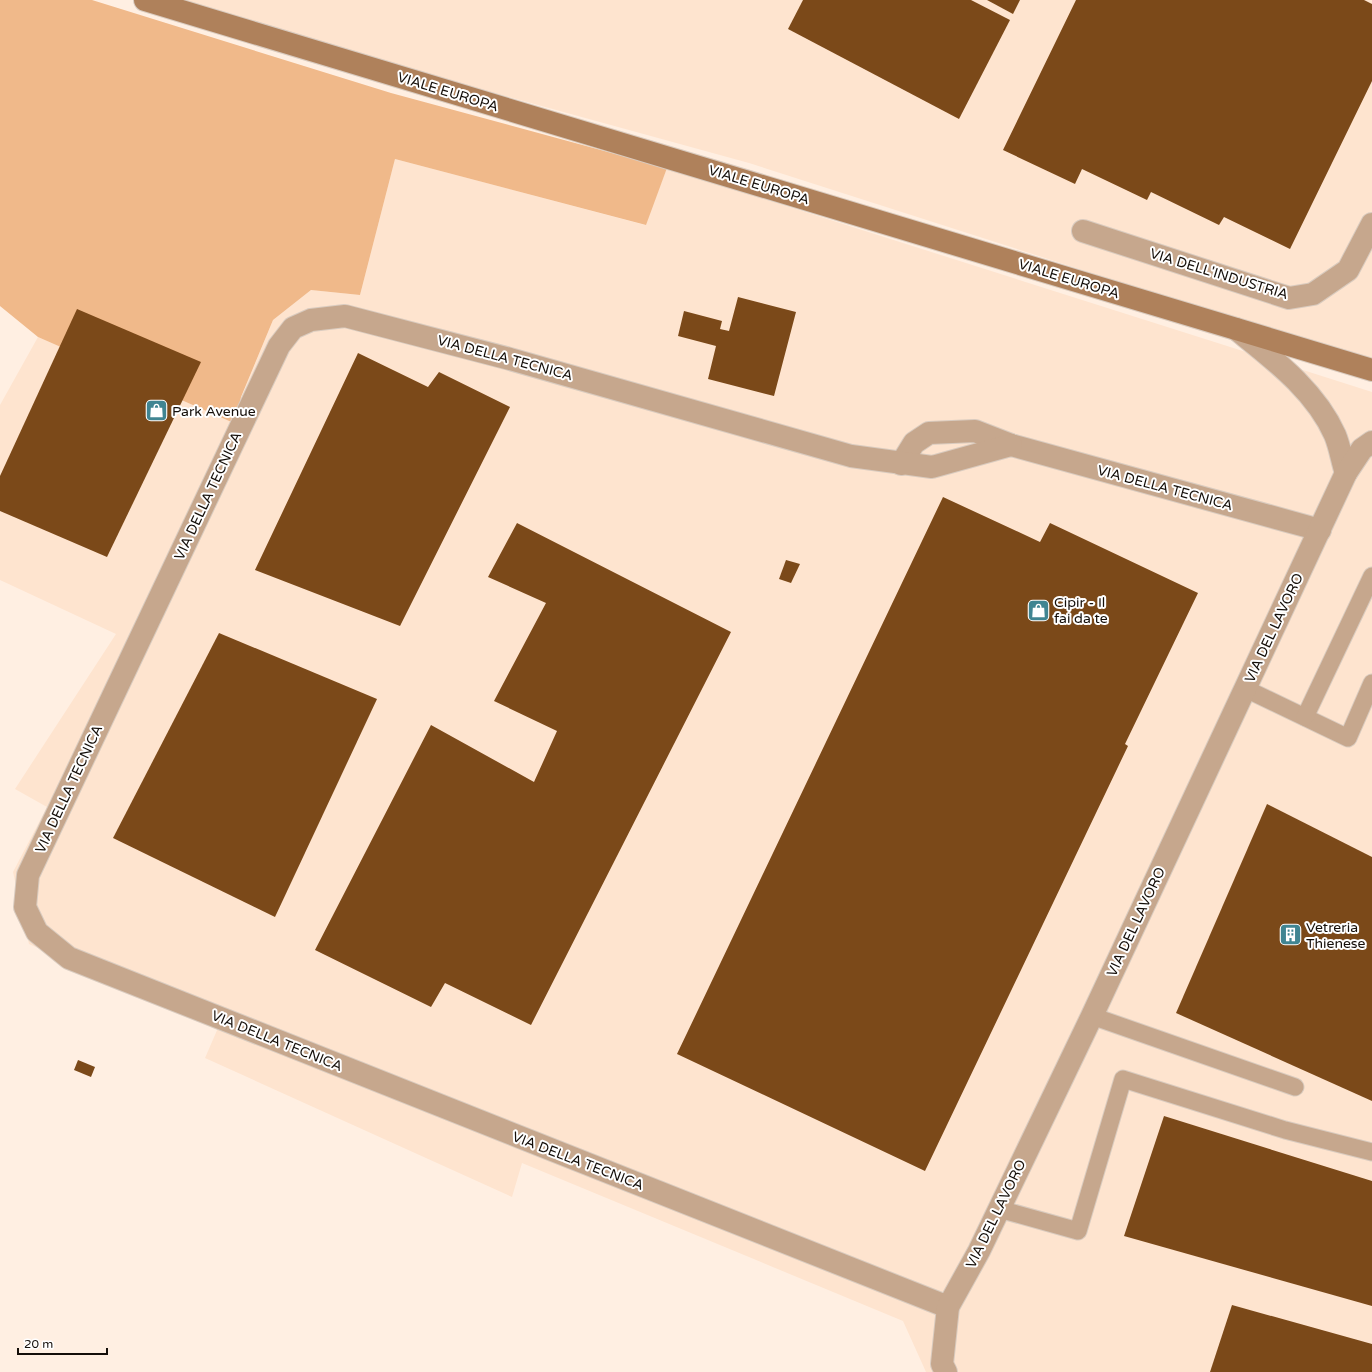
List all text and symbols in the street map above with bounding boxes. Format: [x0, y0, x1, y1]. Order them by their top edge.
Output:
street label: VIALE EUROPA [395, 69, 501, 115]
street label: VIALE EUROPA [706, 162, 812, 208]
street label: VIA DELL'INDUSTRIA [1148, 245, 1290, 303]
street label: VIALE EUROPA [1016, 256, 1122, 302]
street label: VIA DELLA TECNICA [435, 332, 575, 384]
shop icon: Park Avenue [143, 398, 169, 424]
place label: Park Avenue [172, 403, 256, 420]
street label: VIA DELLA TECNICA [171, 429, 245, 563]
street label: VIA DELLA TECNICA [1095, 462, 1235, 514]
street label: VIA DEL LAVORO [1241, 571, 1307, 685]
place label: Cipir - Il fai da te [1054, 594, 1108, 627]
shop icon: Cipir - Il fai da te [1026, 597, 1052, 623]
street label: VIA DELLA TECNICA [32, 722, 106, 856]
street label: VIA DEL LAVORO [1103, 865, 1169, 979]
place label: Vetreria Thienese [1306, 919, 1366, 952]
building icon: Vetreria Thienese [1278, 922, 1304, 948]
street label: VIA DELLA TECNICA [209, 1007, 345, 1075]
street label: VIA DELLA TECNICA [510, 1128, 646, 1194]
street label: VIA DEL LAVORO [962, 1157, 1030, 1271]
scale bar [18, 1330, 107, 1356]
text: 20 m [24, 1337, 53, 1351]

